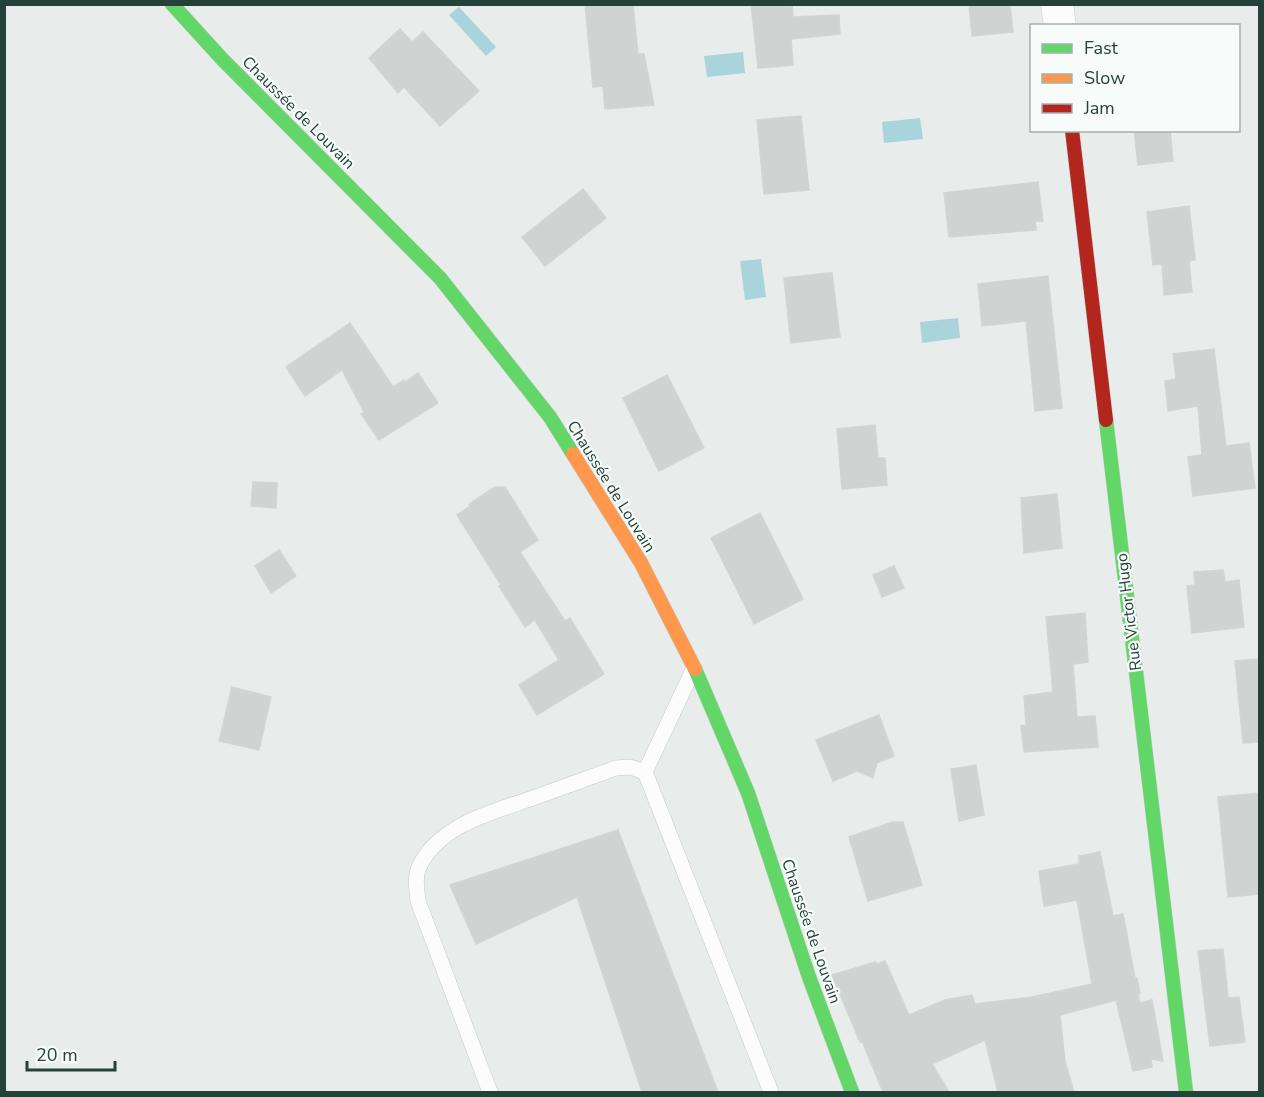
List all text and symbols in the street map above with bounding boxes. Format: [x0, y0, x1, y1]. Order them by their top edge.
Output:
legend [1030, 24, 1240, 132]
text: Fast [1084, 36, 1119, 60]
street label: Chaussée de Louvain [237, 51, 360, 174]
text: Slow [1084, 66, 1125, 90]
text: Jam [1083, 96, 1115, 120]
street label: Chaussée de Louvain [562, 416, 661, 557]
street label: Rue Victor Hugo [1111, 552, 1147, 672]
street label: Chaussée de Louvain [776, 856, 846, 1007]
scale bar [27, 1034, 116, 1072]
text: 20 m [36, 1043, 78, 1067]

